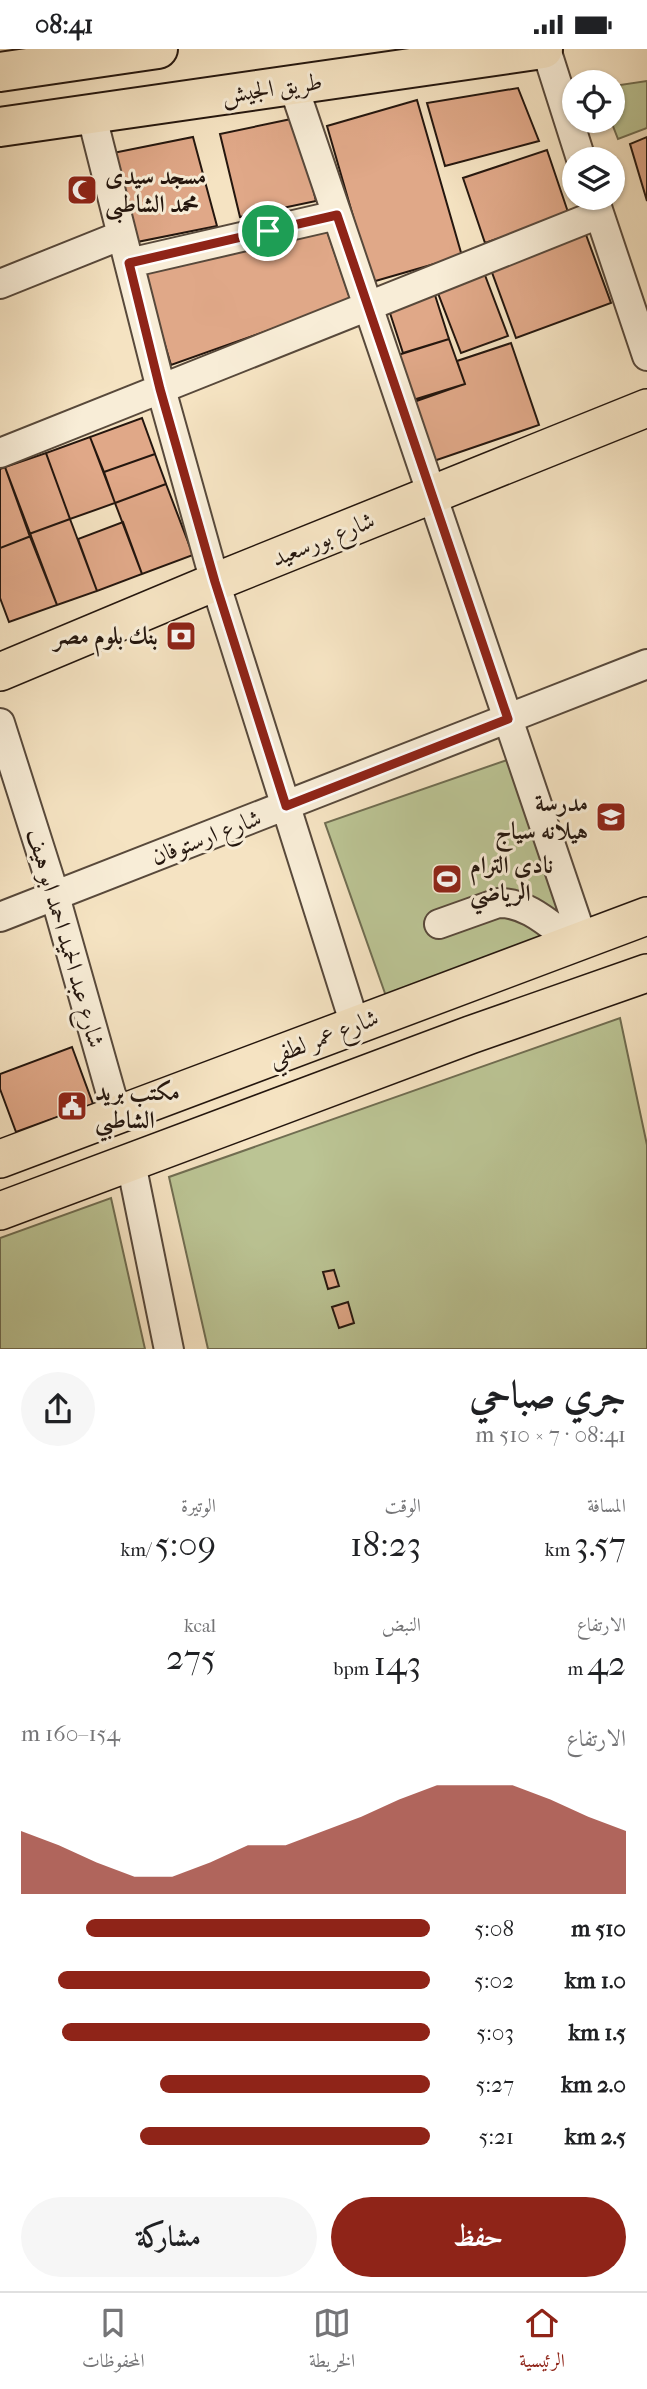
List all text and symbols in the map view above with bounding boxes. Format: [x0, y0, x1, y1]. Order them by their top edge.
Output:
text: 08:41 [35, 9, 93, 40]
street label: طريق الجيش [220, 67, 324, 111]
map controls [562, 70, 625, 210]
button: locate [562, 70, 625, 133]
button: layers [562, 147, 625, 210]
place label: مسجد سيدى محمد الشاطبى [105, 162, 206, 224]
mosque icon: مسجد سيدى محمد الشاطبى [65, 173, 99, 207]
pin [238, 201, 298, 261]
icon: arrive [249, 212, 287, 250]
street label: شارع بورسعيد [267, 506, 381, 578]
bank icon: بنك بلوم مصر [164, 619, 198, 653]
place label: بنك بلوم مصر [51, 622, 158, 657]
place label: مدرسة هيلانه سياج [495, 789, 588, 853]
school or university icon: مدرسة هيلانه سياج [594, 800, 628, 834]
street label: شارع ارستوفان [147, 803, 267, 876]
street label: شارع عبد الحميد احمد ابو هيف [16, 825, 111, 1053]
place label: نادي الترام الرياضي [470, 851, 553, 915]
sports icon: نادي الترام الرياضي [430, 862, 464, 896]
street label: شارع عمر لطفي [264, 1003, 385, 1079]
place label: مكتب بريد الشاطبي [95, 1078, 180, 1142]
public building icon: مكتب بريد الشاطبي [55, 1089, 89, 1123]
button: share [21, 1372, 95, 1446]
text: جري صباحي [469, 1372, 626, 1417]
text: 08:41 · 7 × 510 m [475, 1421, 626, 1448]
text: الوتيرة [181, 1495, 216, 1517]
text: الوقت [385, 1495, 421, 1517]
text: المسافة [587, 1495, 626, 1517]
text: 5:09 [155, 1524, 216, 1565]
text: 18:23 [350, 1524, 421, 1565]
text: 3.57 [574, 1524, 626, 1565]
text: /km [120, 1539, 155, 1561]
text: km [545, 1539, 574, 1561]
text: النبض [382, 1614, 421, 1636]
text: الارتفاع [577, 1614, 626, 1636]
text: kcal [184, 1615, 216, 1637]
text: 275 [166, 1637, 216, 1678]
text: 143 [373, 1643, 421, 1684]
text: 42 [587, 1643, 626, 1684]
text: bpm [333, 1658, 373, 1680]
text: m [567, 1658, 587, 1680]
text: 154–160 m [21, 1720, 120, 1747]
text: الارتفاع [566, 1725, 626, 1752]
text: 5:08 [474, 1915, 514, 1942]
text: 510 m [571, 1915, 626, 1942]
text: 5:02 [474, 1967, 514, 1994]
text: 1.0 km [565, 1967, 626, 1994]
text: 5:03 [476, 2019, 514, 2046]
text: 1.5 km [568, 2019, 626, 2046]
text: 5:27 [476, 2071, 514, 2098]
text: 2.0 km [561, 2071, 626, 2098]
text: 5:21 [478, 2123, 514, 2150]
text: 2.5 km [565, 2123, 626, 2150]
button: مشاركة [21, 2197, 317, 2277]
button: حفظ [331, 2197, 626, 2277]
tab: المحفوظات [82, 2304, 145, 2379]
tab: الخريطة [309, 2304, 355, 2379]
tab: الرئيسية [519, 2304, 565, 2379]

